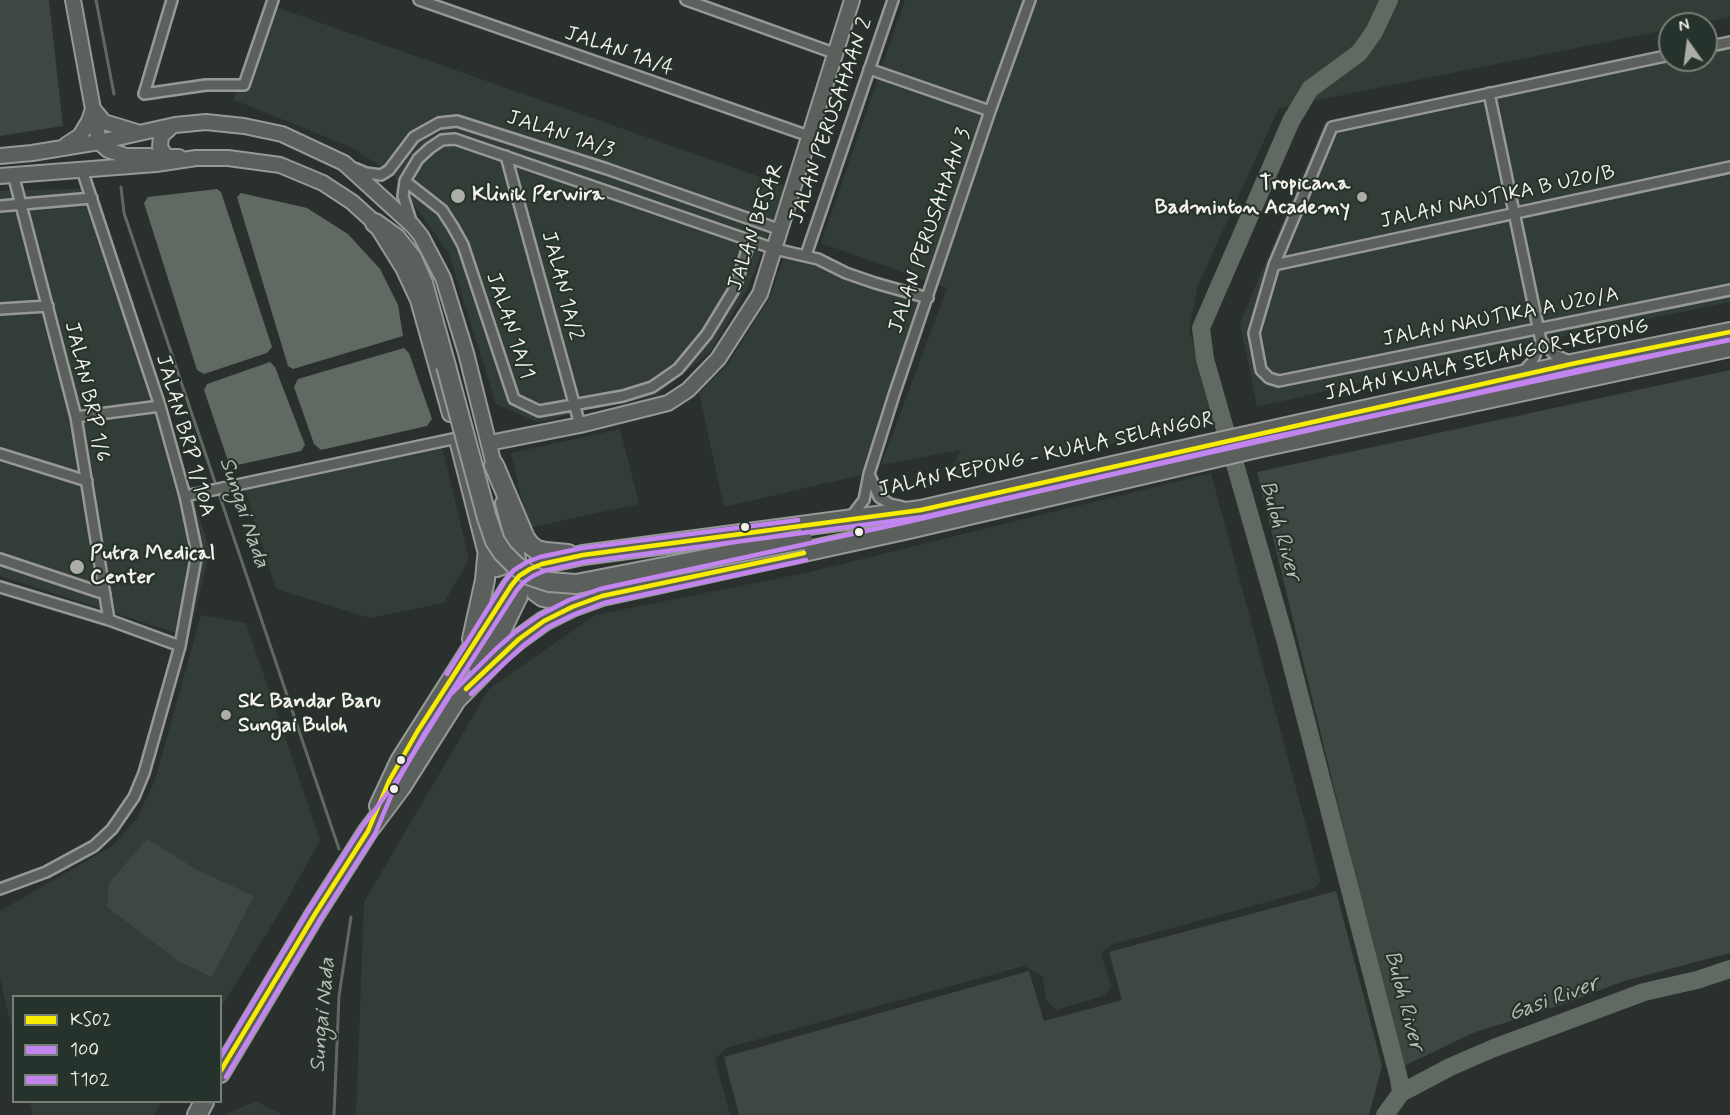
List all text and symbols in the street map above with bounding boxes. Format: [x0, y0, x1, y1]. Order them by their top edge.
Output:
north arrow [1658, 12, 1718, 72]
street label: JALAN PERUSAHAAN 2 [785, 15, 879, 227]
text: N [1676, 15, 1692, 37]
street label: JALAN 1A/4 [561, 22, 677, 82]
street label: JALAN 1A/3 [503, 106, 617, 164]
street label: JALAN PERUSAHAAN 3 [884, 125, 978, 337]
street label: JALAN BESAR [723, 160, 791, 294]
street label: JALAN NAUTIKA B U20/B [1378, 161, 1618, 235]
place label: Tropicana Badminton Academy [1155, 172, 1350, 222]
place label: Klinik Perwira [472, 183, 604, 209]
marker: Klinik Perwira [449, 187, 467, 205]
marker: Tropicana Badminton Academy [1355, 190, 1369, 204]
street label: JALAN 1A/2 [534, 229, 588, 343]
street label: JALAN 1A/1 [479, 269, 539, 383]
street label: JALAN NAUTIKA A U20/A [1381, 283, 1621, 353]
street label: JALAN KUALA SELANGOR-KEPONG [1323, 314, 1651, 408]
street label: JALAN BRP 1/6 [58, 319, 114, 465]
street label: JALAN BRP 1/10A [149, 352, 219, 520]
street label: JALAN KEPONG - KUALA SELANGOR [876, 408, 1216, 504]
water label: Sungai Nada [212, 454, 274, 572]
water label: Buloh River [1252, 478, 1306, 584]
unlabelled marker [739, 521, 751, 533]
unlabelled marker [853, 526, 865, 538]
place label: Putra Medical Center [90, 542, 215, 592]
marker: Putra Medical Center [68, 558, 86, 576]
place label: SK Bandar Baru Sungai Buloh [238, 690, 381, 740]
marker: SK Bandar Baru Sungai Buloh [219, 708, 233, 722]
unlabelled marker [395, 754, 407, 766]
unlabelled marker [388, 783, 400, 795]
water label: Buloh River [1377, 948, 1429, 1054]
water label: Sungai Nada [306, 956, 342, 1074]
water label: Gasi River [1505, 971, 1603, 1029]
legend [12, 995, 222, 1103]
text: KS02 [70, 1008, 111, 1032]
text: 100 [70, 1038, 99, 1062]
text: T102 [70, 1068, 110, 1092]

